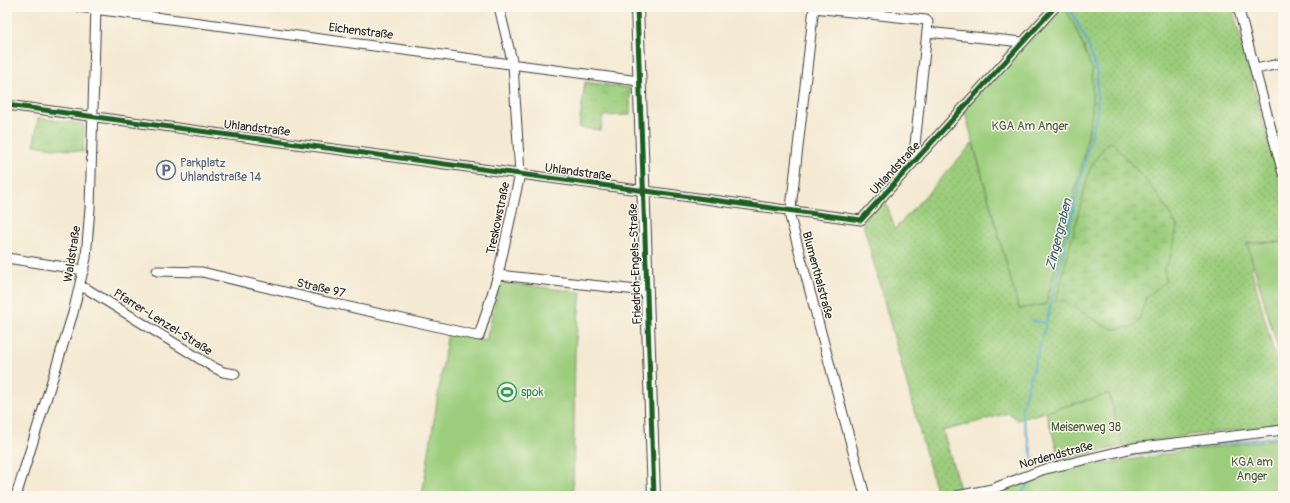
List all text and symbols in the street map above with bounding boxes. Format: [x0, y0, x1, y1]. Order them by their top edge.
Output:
street label: Eichenstraße [328, 20, 394, 43]
street label: Uhlandstraße [223, 117, 291, 140]
park label: KGA Am Anger [991, 119, 1069, 134]
street label: Uhlandstraße [867, 139, 924, 198]
place label: Parkplatz Uhlandstraße 14 [180, 156, 261, 185]
parking icon: Parkplatz Uhlandstraße 14 [155, 159, 177, 181]
street label: Uhlandstraße [544, 160, 612, 185]
street label: Treskowstraße [484, 180, 513, 256]
water label: Zingergraben [1042, 196, 1076, 272]
street label: Friedrich-Engels-Straße [626, 203, 645, 325]
street label: Waldstraße [61, 225, 84, 283]
street label: Blumenthalstraße [799, 230, 836, 320]
street label: Straße 97 [295, 276, 347, 301]
street label: Pfarrer-Lenzel-Straße [111, 286, 215, 359]
sports icon: spok [496, 381, 518, 403]
place label: spok [521, 385, 543, 400]
park label: Meisenweg 38 [1051, 420, 1121, 435]
street label: Nordendstraße [1018, 438, 1095, 472]
park label: KGA am Anger [1231, 455, 1273, 484]

